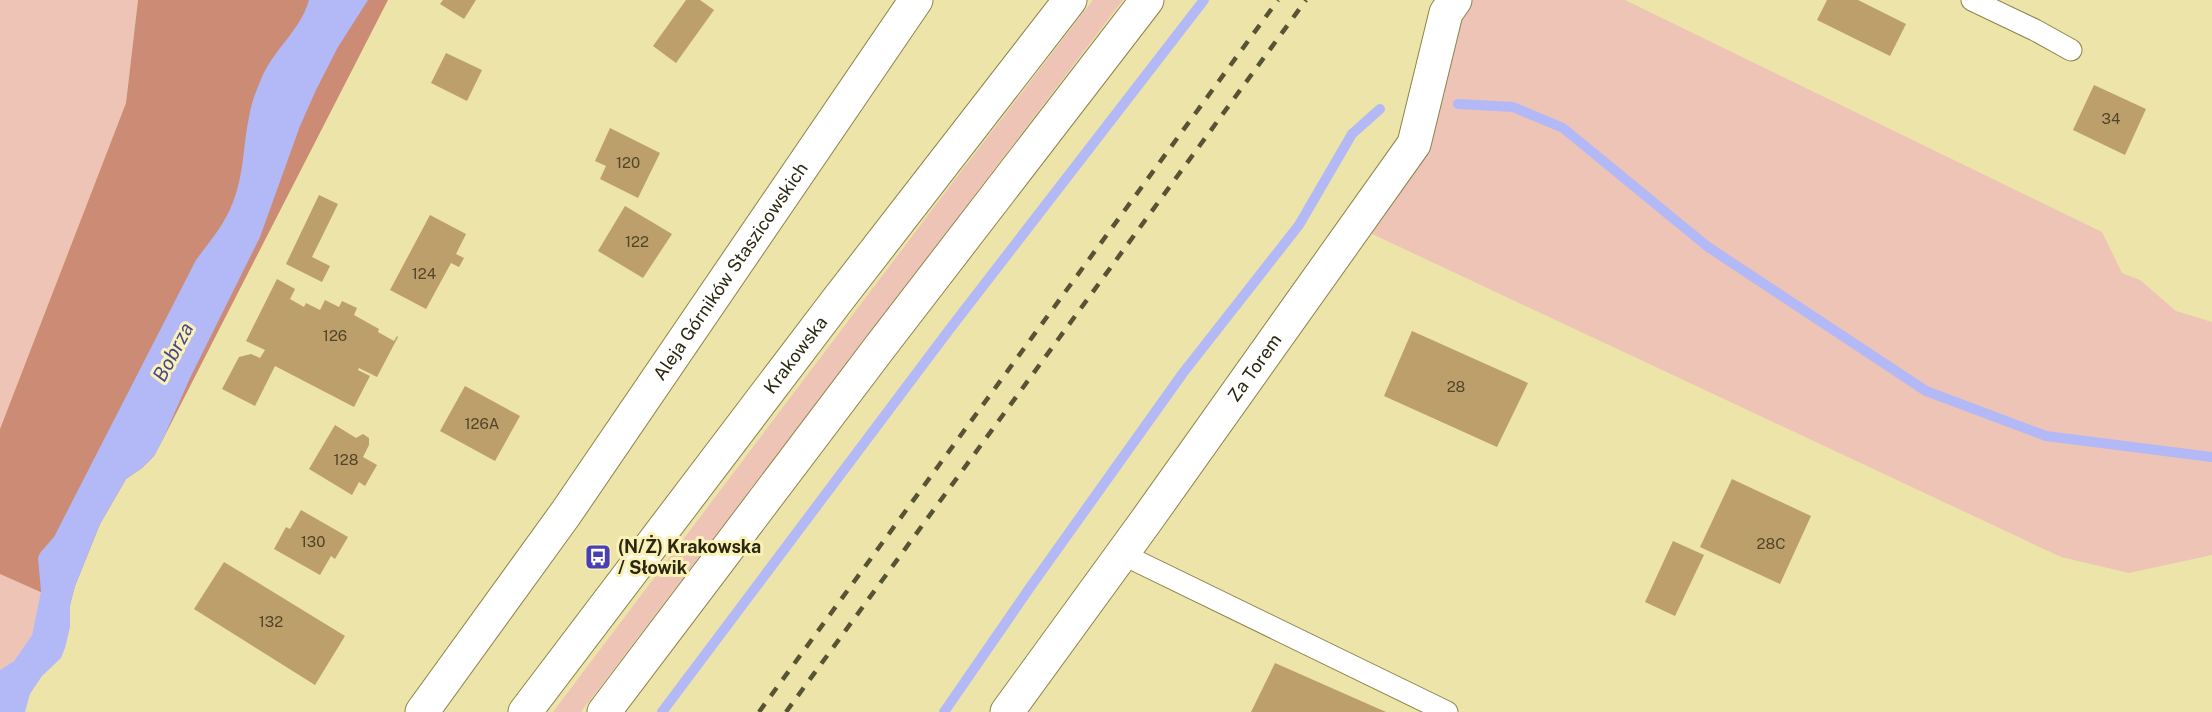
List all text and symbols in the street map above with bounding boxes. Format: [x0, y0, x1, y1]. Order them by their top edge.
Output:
house number: 34 [2102, 110, 2120, 127]
house number: 120 [616, 154, 640, 171]
street label: Aleja Górników Staszicowskich [649, 158, 812, 384]
house number: 122 [625, 233, 649, 250]
house number: 124 [412, 265, 436, 282]
street label: Krakowska [759, 312, 831, 398]
water label: Bobrza [148, 319, 198, 385]
house number: 126 [323, 327, 347, 344]
street label: Za Torem [1223, 330, 1286, 406]
house number: 28 [1447, 378, 1465, 395]
house number: 126A [464, 415, 500, 432]
house number: 128 [334, 451, 358, 468]
house number: 130 [301, 533, 325, 550]
place label: (N/Ż) Krakowska / Słowik [618, 535, 761, 578]
house number: 28C [1757, 535, 1785, 552]
bus stop icon: (N/Ż) Krakowska / Słowik [583, 542, 613, 572]
house number: 132 [259, 613, 283, 630]

